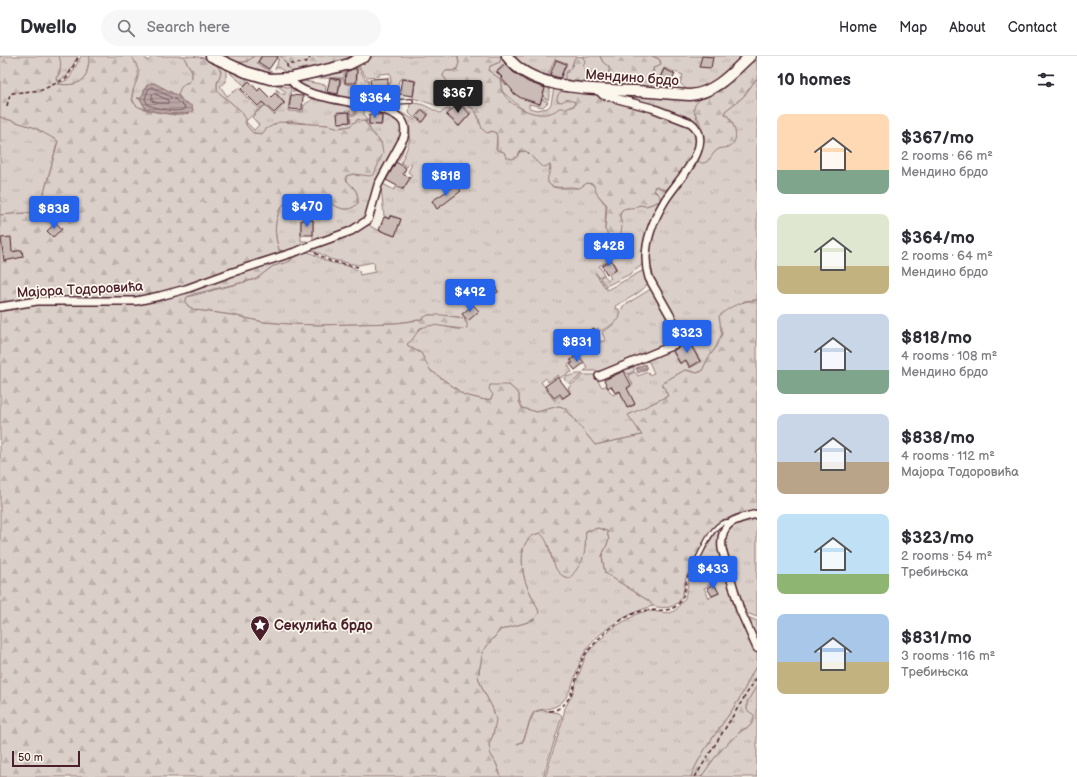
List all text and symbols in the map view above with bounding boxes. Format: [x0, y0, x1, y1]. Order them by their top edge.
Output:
search box [101, 10, 381, 46]
text: Dwello [20, 16, 77, 39]
icon: search [115, 17, 137, 39]
text: Search here [147, 18, 230, 37]
text: Home [839, 19, 877, 36]
text: Map [899, 19, 927, 36]
text: About [949, 19, 986, 36]
text: Contact [1008, 19, 1057, 36]
street label: Мендино брдо [585, 66, 679, 89]
icon: filters [1035, 69, 1057, 91]
text: 10 homes [777, 70, 851, 90]
pin: $367 [434, 80, 482, 114]
pin: $364 [351, 85, 399, 119]
text: $367 [442, 85, 474, 101]
text: $364 [359, 90, 391, 106]
text: $367/mo [901, 128, 974, 148]
icon: home [809, 130, 857, 178]
text: 2 rooms · 66 m² [901, 148, 993, 164]
pin: $818 [422, 163, 470, 197]
text: Мендино брдо [901, 164, 988, 180]
text: $818 [431, 168, 461, 184]
pin: $470 [283, 194, 331, 228]
pin: $838 [30, 196, 78, 230]
text: $470 [291, 199, 323, 215]
text: $838 [38, 201, 70, 217]
text: $364/mo [901, 228, 975, 248]
icon: home [809, 230, 857, 278]
pin: $428 [585, 233, 633, 267]
text: $428 [593, 238, 625, 254]
text: 2 rooms · 64 m² [901, 248, 993, 264]
text: Мендино брдо [901, 264, 988, 280]
street label: Мајора Тодоровића [16, 278, 145, 301]
pin: $492 [446, 279, 494, 313]
text: $492 [454, 284, 486, 300]
pin: $323 [663, 320, 711, 354]
text: $323 [671, 325, 703, 341]
text: $818/mo [901, 328, 972, 348]
pin: $831 [553, 329, 601, 363]
icon: home [809, 330, 857, 378]
text: $831 [562, 334, 592, 350]
text: 4 rooms · 108 m² [901, 348, 997, 364]
text: Мендино брдо [901, 364, 988, 380]
text: $838/mo [901, 428, 975, 448]
icon: home [809, 430, 857, 478]
text: 4 rooms · 112 m² [901, 448, 995, 464]
text: Мајора Тодоровића [901, 464, 1019, 480]
text: $323/mo [901, 528, 974, 548]
icon: home [809, 530, 857, 578]
text: 2 rooms · 54 m² [901, 548, 992, 564]
pin: $433 [689, 556, 737, 590]
text: $433 [697, 561, 729, 577]
text: Требињска [901, 564, 968, 580]
place icon: Секулића брдо [249, 614, 271, 642]
place label: Секулића брдо [274, 617, 373, 634]
text: $831/mo [901, 628, 972, 648]
icon: home [809, 630, 857, 678]
text: 3 rooms · 116 m² [901, 648, 995, 664]
text: Требињска [901, 664, 968, 680]
scale bar [12, 749, 80, 768]
text: 50 m [18, 751, 43, 764]

